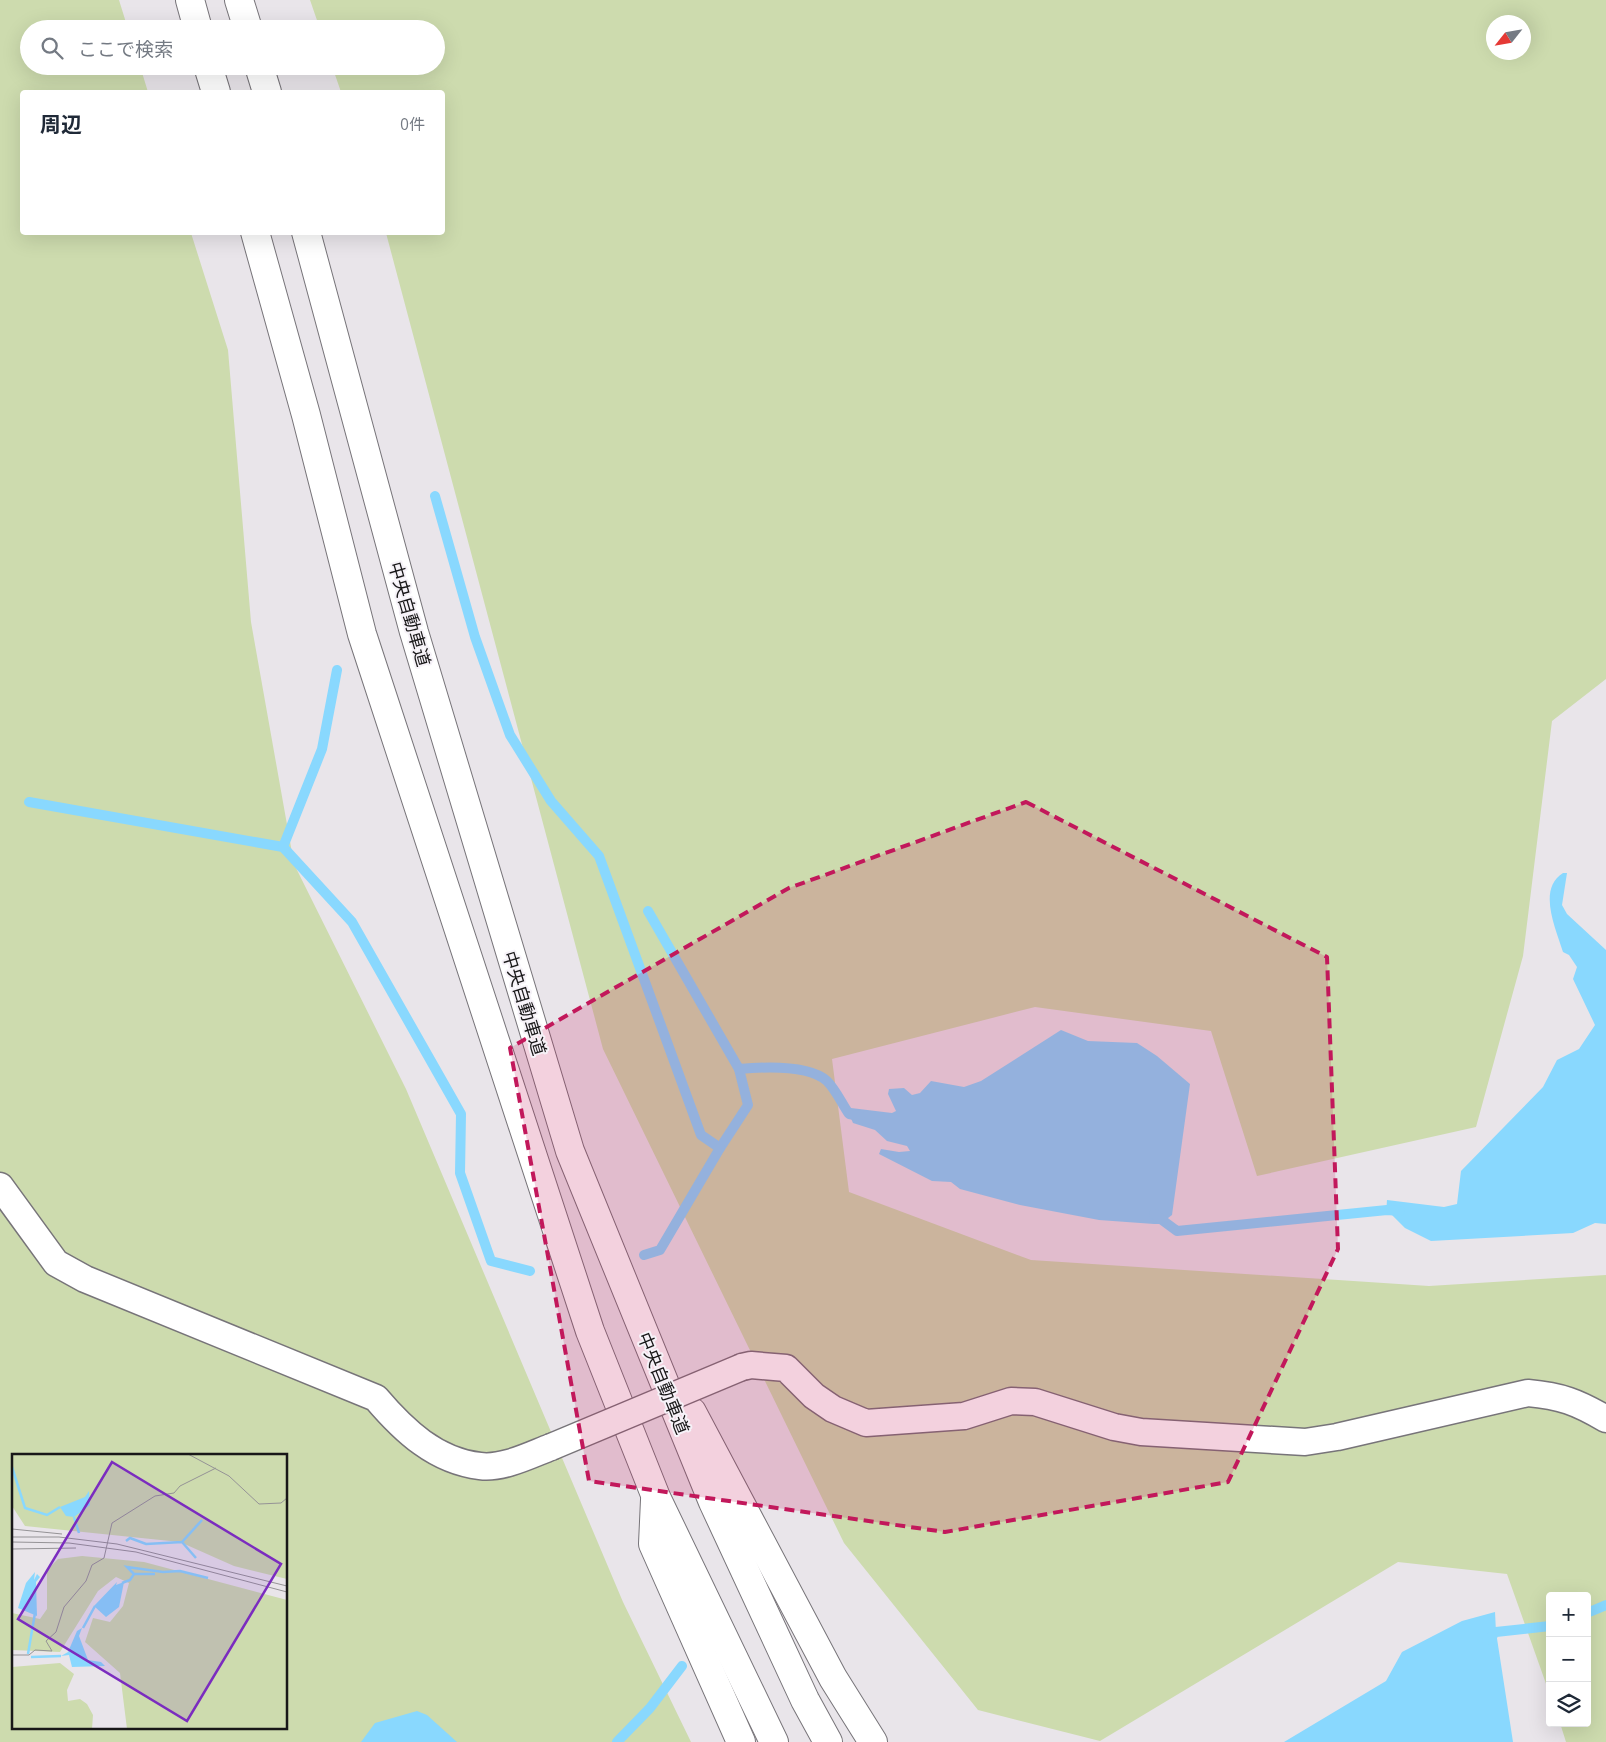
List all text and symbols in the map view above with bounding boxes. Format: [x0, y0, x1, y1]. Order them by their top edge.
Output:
north arrow [1486, 15, 1531, 60]
search box [20, 20, 445, 75]
icon: search [38, 34, 66, 62]
text: ここで検索 [78, 38, 173, 60]
text: 周辺 [40, 112, 82, 136]
text: 0件 [400, 115, 425, 133]
street label: 中央自動車道 [386, 559, 434, 669]
street label: 中央自動車道 [500, 948, 550, 1058]
street label: 中央自動車道 [634, 1329, 694, 1437]
inset map [12, 1454, 288, 1730]
map controls [1546, 1592, 1591, 1727]
button: + [1546, 1592, 1591, 1637]
button: − [1546, 1637, 1591, 1682]
button: layers [1546, 1682, 1591, 1727]

